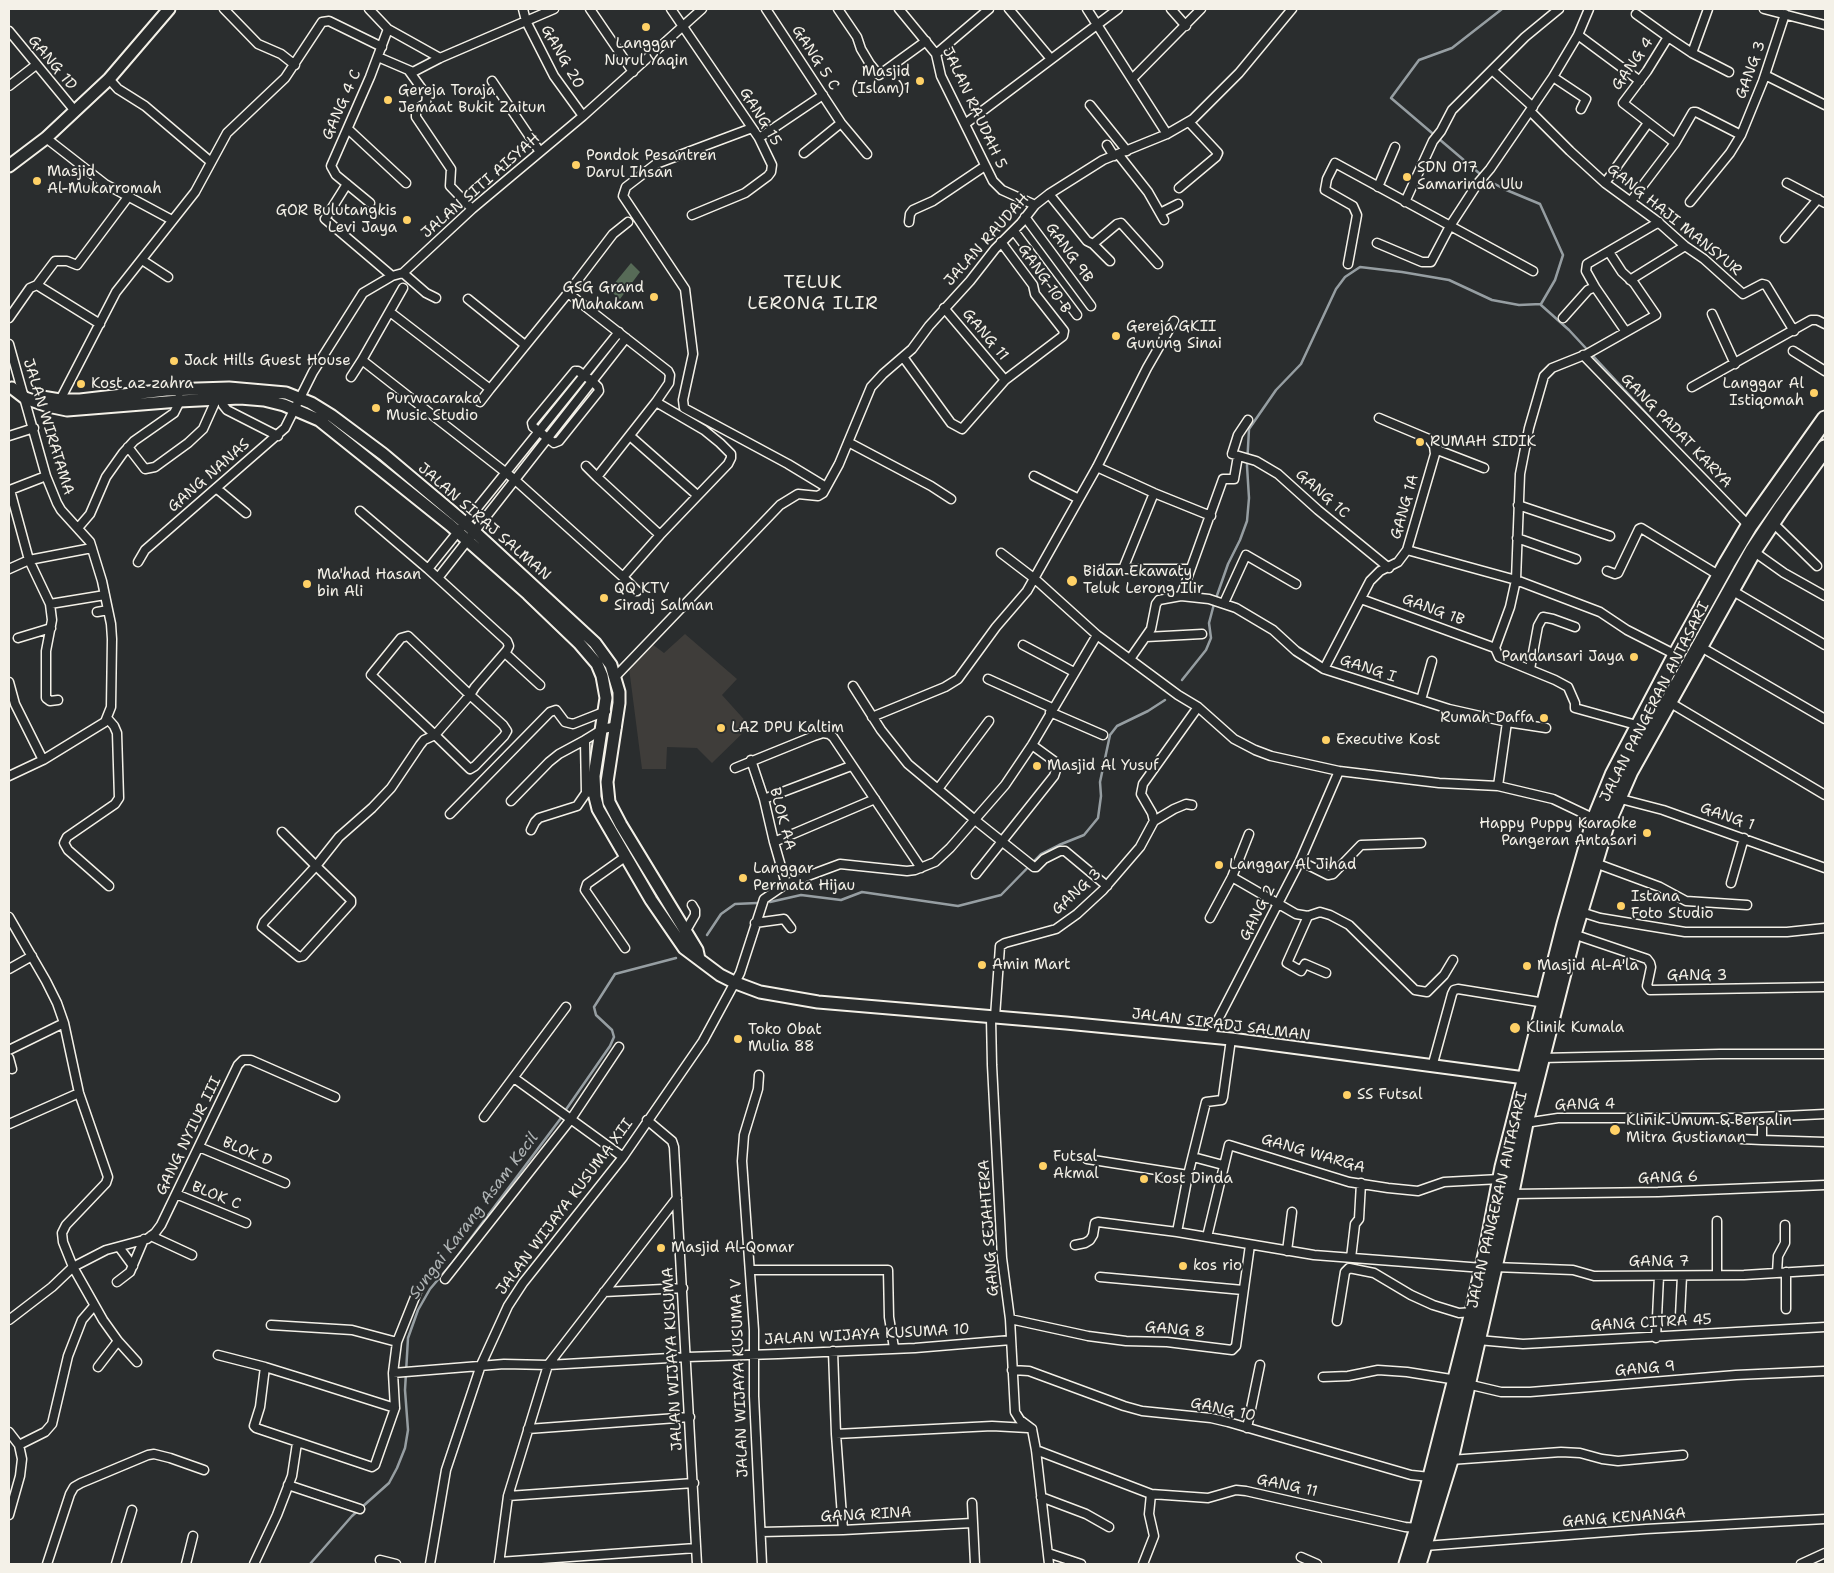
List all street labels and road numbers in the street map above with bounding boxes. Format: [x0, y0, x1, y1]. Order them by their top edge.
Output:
street label: GANG 20 [537, 22, 587, 92]
street label: GANG 5 C [787, 22, 843, 94]
street label: GANG 1D [24, 32, 80, 94]
street label: GANG 4 [1608, 34, 1658, 94]
street label: GANG 3 [1732, 39, 1770, 101]
street label: JALAN RAUDAH 5 [938, 44, 1010, 172]
street label: GANG 4 C [319, 67, 365, 143]
street label: GANG 15 [735, 85, 785, 149]
street label: JALAN SITI AISYAH [418, 130, 544, 242]
street label: GANG HAJI MANSYUR [1603, 160, 1745, 280]
street label: JALAN RAUDAH [941, 190, 1033, 290]
street label: GANG 9B [1041, 220, 1097, 286]
street label: GANG 10 B [1014, 241, 1074, 317]
street label: GANG 11 [958, 305, 1012, 365]
street label: JALAN WIRATAMA [19, 357, 77, 497]
street label: GANG PADAT KARYA [1617, 370, 1735, 492]
street label: GANG NANAS [164, 436, 254, 516]
street label: JALAN SIRAJ SALMAN [414, 459, 554, 585]
street label: GANG 1C [1291, 466, 1353, 522]
street label: GANG 1A [1387, 472, 1423, 542]
street label: GANG 1B [1399, 590, 1467, 630]
street label: JALAN PANGERAN ANTASARI [1597, 599, 1713, 805]
street label: GANG I [1338, 651, 1398, 687]
street label: BLOK AA [765, 786, 799, 852]
street label: GANG 1 [1697, 799, 1757, 835]
street label: GANG 3 [1049, 865, 1105, 919]
street label: GANG 2 [1236, 882, 1280, 944]
street label: GANG 3 [1667, 967, 1727, 985]
street label: JALAN SIRADJ SALMAN [1131, 1005, 1311, 1045]
street label: GANG NYIUR III [153, 1074, 225, 1198]
street label: JALAN PANGERAN ANTASARI [1464, 1090, 1532, 1310]
street label: GANG 4 [1555, 1095, 1615, 1115]
street label: JALAN WIJAYA KUSUMA XII [493, 1115, 637, 1299]
street label: GANG WARGA [1259, 1131, 1367, 1177]
street label: BLOK D [219, 1134, 275, 1170]
street label: GANG SEJAHTERA [975, 1159, 1003, 1297]
street label: GANG 6 [1637, 1168, 1699, 1188]
street label: BLOK C [189, 1178, 243, 1214]
street label: GANG 7 [1629, 1253, 1689, 1271]
street label: JALAN WIJAYA KUSUMA [659, 1267, 687, 1451]
street label: JALAN WIJAYA KUSUMA V [728, 1278, 752, 1478]
street label: GANG CITRA 45 [1590, 1311, 1712, 1335]
street label: GANG 8 [1144, 1318, 1206, 1342]
street label: JALAN WIJAYA KUSUMA 10 [764, 1321, 970, 1349]
street label: GANG 9 [1614, 1357, 1676, 1381]
street label: GANG 10 [1189, 1394, 1257, 1426]
street label: GANG 11 [1255, 1471, 1319, 1501]
street label: GANG RINA [820, 1504, 912, 1526]
street label: GANG KENANGA [1562, 1505, 1686, 1531]

